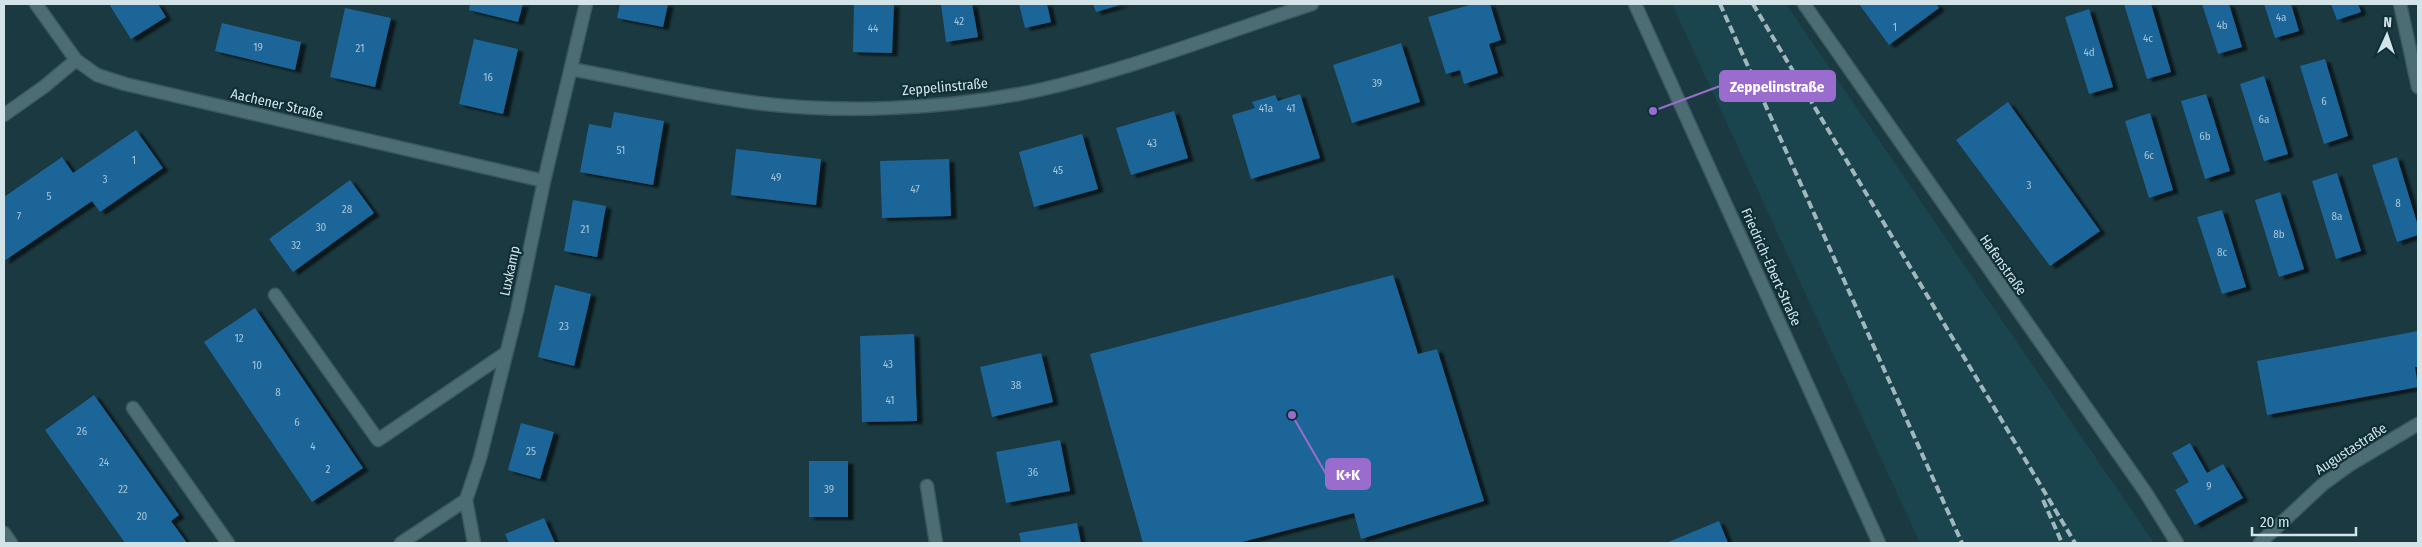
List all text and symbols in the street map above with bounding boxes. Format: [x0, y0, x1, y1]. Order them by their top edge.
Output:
north arrow [2362, 10, 2412, 60]
house number: 4a [2276, 11, 2286, 24]
text: N [2383, 14, 2392, 31]
house number: 42 [954, 15, 964, 28]
house number: 4b [2216, 19, 2228, 32]
house number: 1 [1893, 21, 1897, 34]
house number: 44 [868, 22, 879, 35]
house number: 4c [2143, 32, 2153, 45]
house number: 19 [253, 41, 263, 54]
house number: 21 [356, 42, 364, 55]
house number: 4d [2083, 46, 2095, 59]
house number: 16 [483, 71, 493, 84]
callout: Zeppelinstraße [1720, 71, 1835, 101]
street label: Zeppelinstraße [901, 75, 989, 99]
house number: 39 [1372, 77, 1382, 90]
text: Zeppelinstraße [1730, 78, 1825, 96]
street label: Aachener Straße [229, 85, 325, 123]
house number: 6 [2321, 95, 2327, 108]
house number: 41a [1259, 102, 1273, 115]
house number: 41 [1286, 102, 1296, 115]
house number: 6a [2259, 113, 2269, 126]
house number: 6b [2199, 130, 2211, 143]
house number: 43 [1147, 137, 1157, 150]
house number: 51 [617, 144, 625, 157]
house number: 6c [2144, 149, 2154, 162]
house number: 1 [132, 154, 136, 167]
house number: 45 [1053, 164, 1063, 177]
house number: 49 [771, 171, 781, 184]
house number: 3 [103, 173, 108, 186]
house number: 3 [2027, 179, 2032, 192]
house number: 47 [910, 183, 920, 196]
house number: 5 [46, 190, 52, 203]
house number: 8 [2395, 197, 2401, 210]
house number: 28 [342, 203, 353, 216]
street label: Friedrich-Ebert-Straße [1737, 205, 1805, 329]
house number: 7 [17, 210, 22, 223]
house number: 8a [2332, 210, 2342, 223]
house number: 30 [316, 221, 327, 234]
house number: 21 [581, 223, 589, 236]
house number: 8b [2273, 228, 2285, 241]
street label: Hafenstraße [1976, 231, 2030, 299]
house number: 32 [291, 239, 301, 252]
street label: Luxkamp [496, 244, 524, 298]
house number: 8c [2217, 246, 2227, 259]
house number: 23 [559, 320, 569, 333]
house number: 12 [234, 332, 244, 345]
house number: 43 [883, 358, 893, 371]
house number: 10 [252, 359, 262, 372]
house number: 38 [1011, 379, 1022, 392]
house number: 8 [275, 386, 281, 399]
house number: 41 [885, 394, 895, 407]
house number: 6 [294, 416, 300, 429]
street label: Augustastraße [2312, 420, 2390, 478]
house number: 26 [77, 425, 88, 438]
house number: 4 [310, 440, 316, 453]
house number: 25 [526, 445, 536, 458]
house number: 24 [99, 456, 110, 469]
callout: K+K [1326, 459, 1370, 489]
house number: 2 [326, 463, 331, 476]
house number: 36 [1028, 466, 1039, 479]
text: K+K [1336, 466, 1360, 484]
house number: 9 [2206, 480, 2212, 493]
house number: 22 [118, 483, 128, 496]
house number: 39 [824, 483, 834, 496]
scale bar [2252, 504, 2356, 536]
house number: 20 [137, 510, 148, 523]
text: 20 m [2260, 513, 2290, 531]

